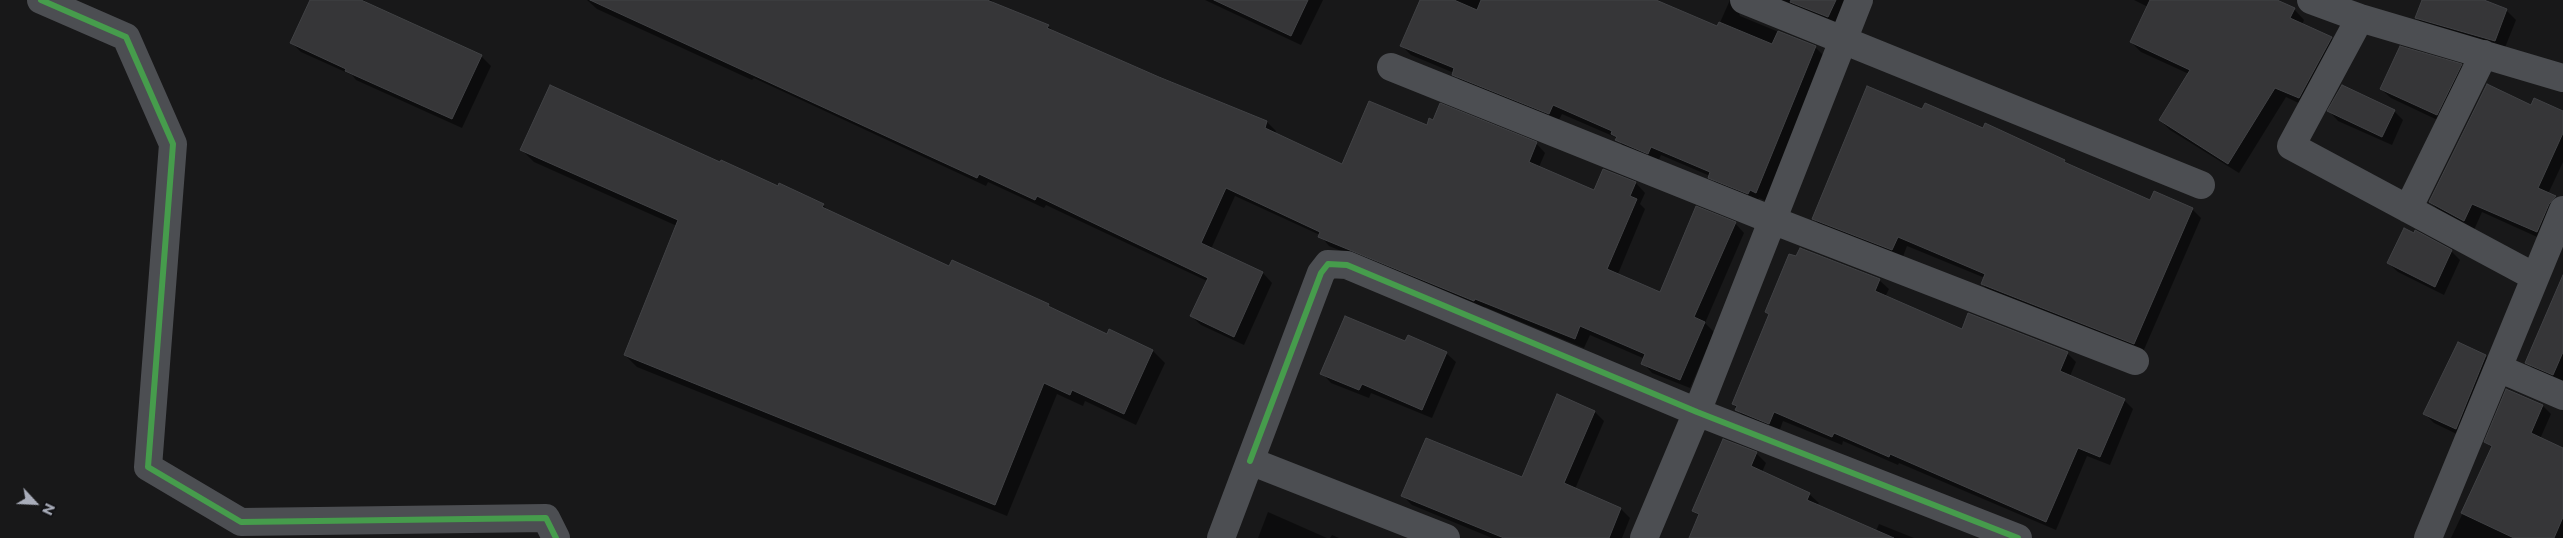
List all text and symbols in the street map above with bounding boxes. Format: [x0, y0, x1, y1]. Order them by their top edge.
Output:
north arrow [10, 478, 60, 528]
text: N [38, 500, 59, 518]

